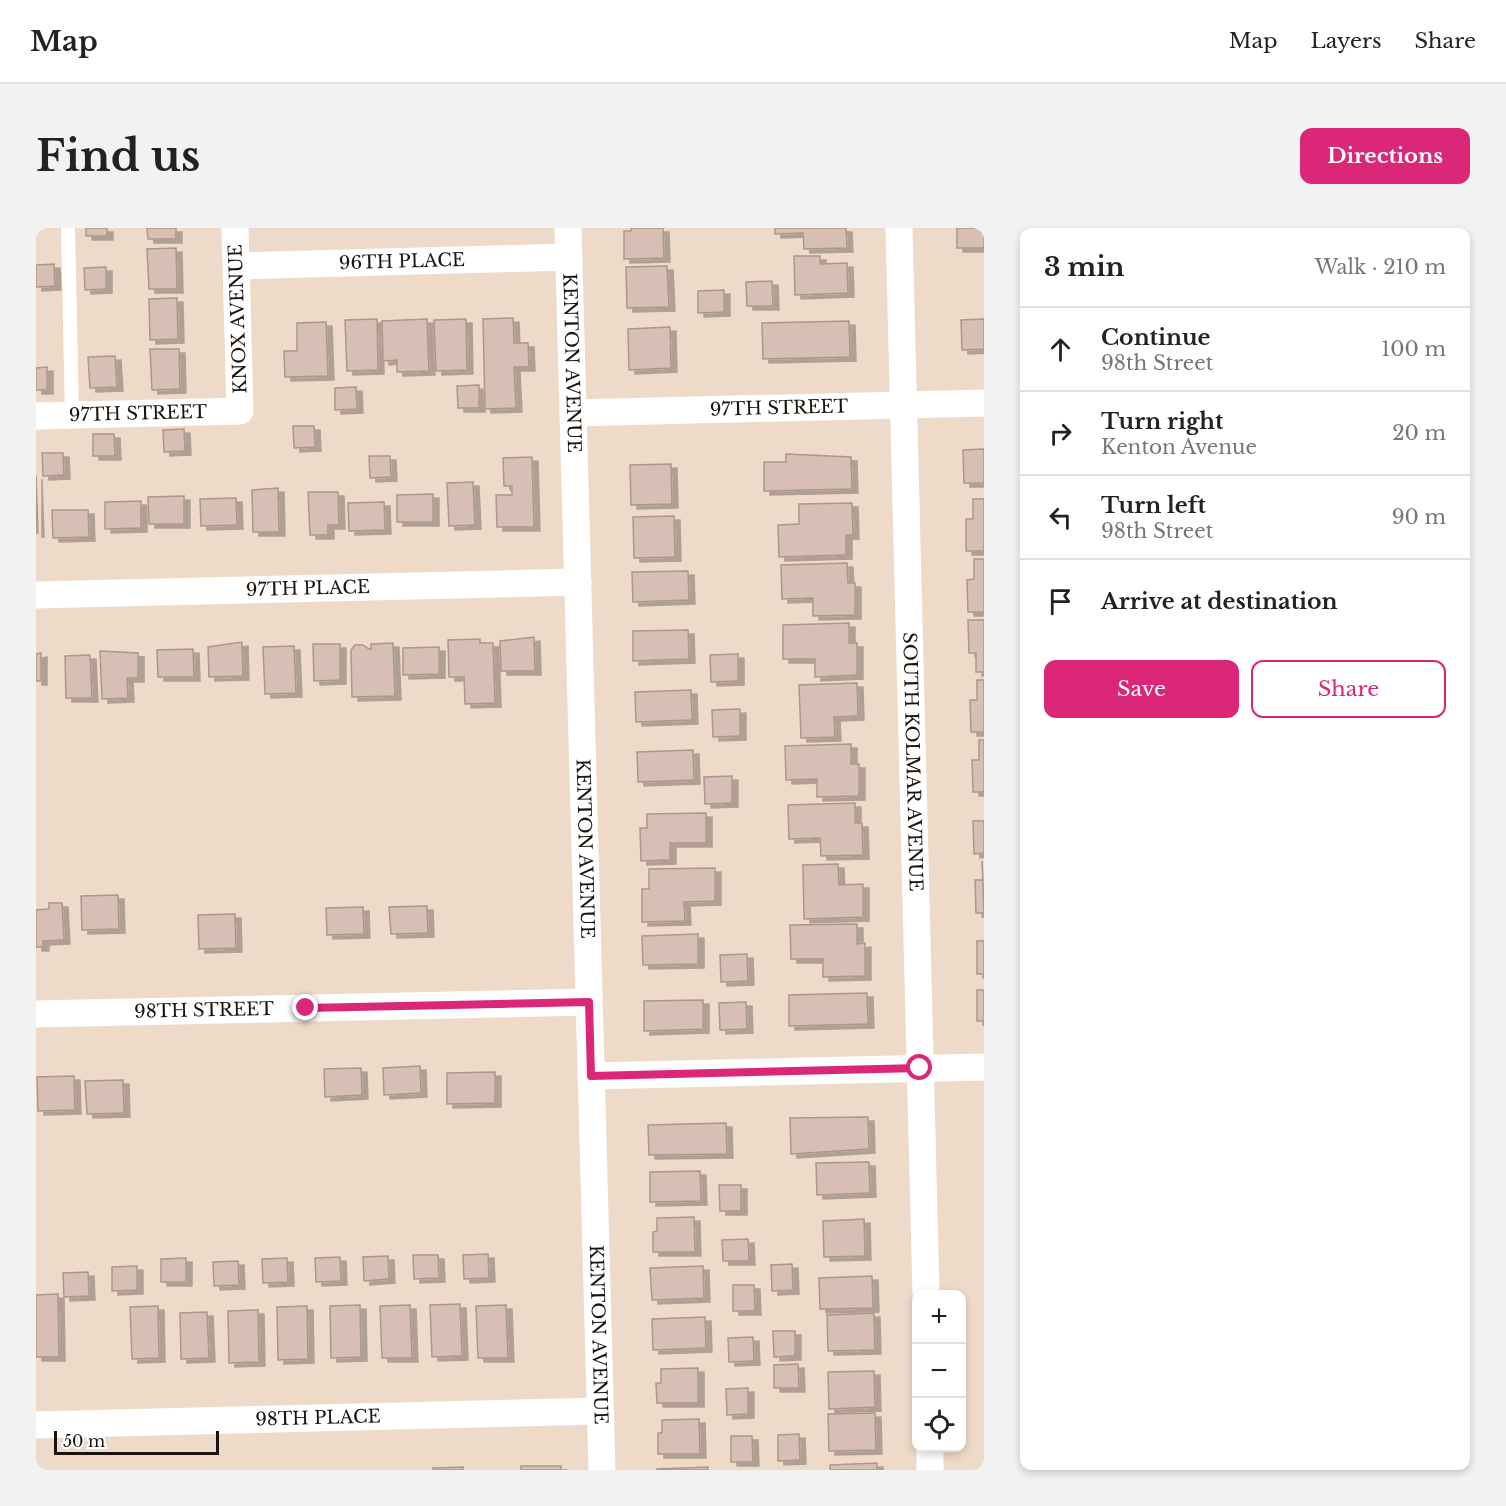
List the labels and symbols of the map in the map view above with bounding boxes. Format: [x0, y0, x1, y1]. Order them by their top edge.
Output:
street label: KNOX AVENUE [224, 244, 252, 394]
street label: 96TH PLACE [339, 249, 465, 274]
street label: KENTON AVENUE [558, 273, 585, 453]
street label: 97TH STREET [710, 395, 849, 421]
street label: 97TH STREET [69, 401, 208, 426]
street label: 97TH PLACE [246, 576, 370, 601]
street label: SOUTH KOLMAR AVENUE [898, 632, 927, 892]
street label: KENTON AVENUE [572, 759, 598, 939]
route end [292, 994, 318, 1020]
street label: 98TH STREET [134, 998, 274, 1023]
route start [906, 1054, 932, 1080]
street label: KENTON AVENUE [585, 1244, 612, 1425]
street label: 98TH PLACE [255, 1405, 381, 1431]
scale bar [54, 1428, 219, 1456]

